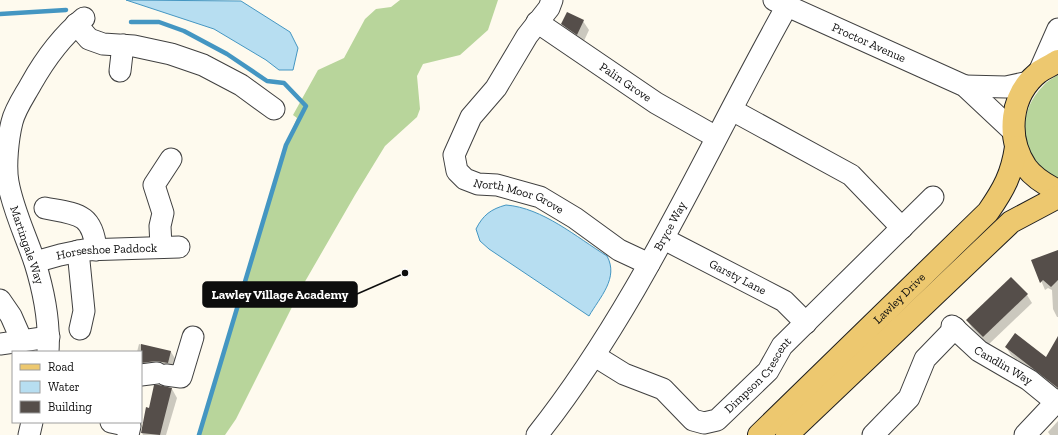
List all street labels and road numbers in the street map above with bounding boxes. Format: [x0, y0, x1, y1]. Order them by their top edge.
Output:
street label: Proctor Avenue [830, 20, 908, 66]
street label: Palin Grove [597, 60, 654, 105]
street label: North Moor Grove [471, 176, 567, 217]
street label: Bryce Way [651, 198, 689, 253]
street label: Martingale Way [7, 204, 47, 287]
street label: Horseshoe Paddock [55, 241, 158, 263]
street label: Garsty Lane [707, 257, 769, 298]
street label: Lawley Drive [871, 270, 928, 327]
street label: Dimpson Crescent [722, 334, 794, 416]
street label: Candlin Way [971, 343, 1036, 388]

